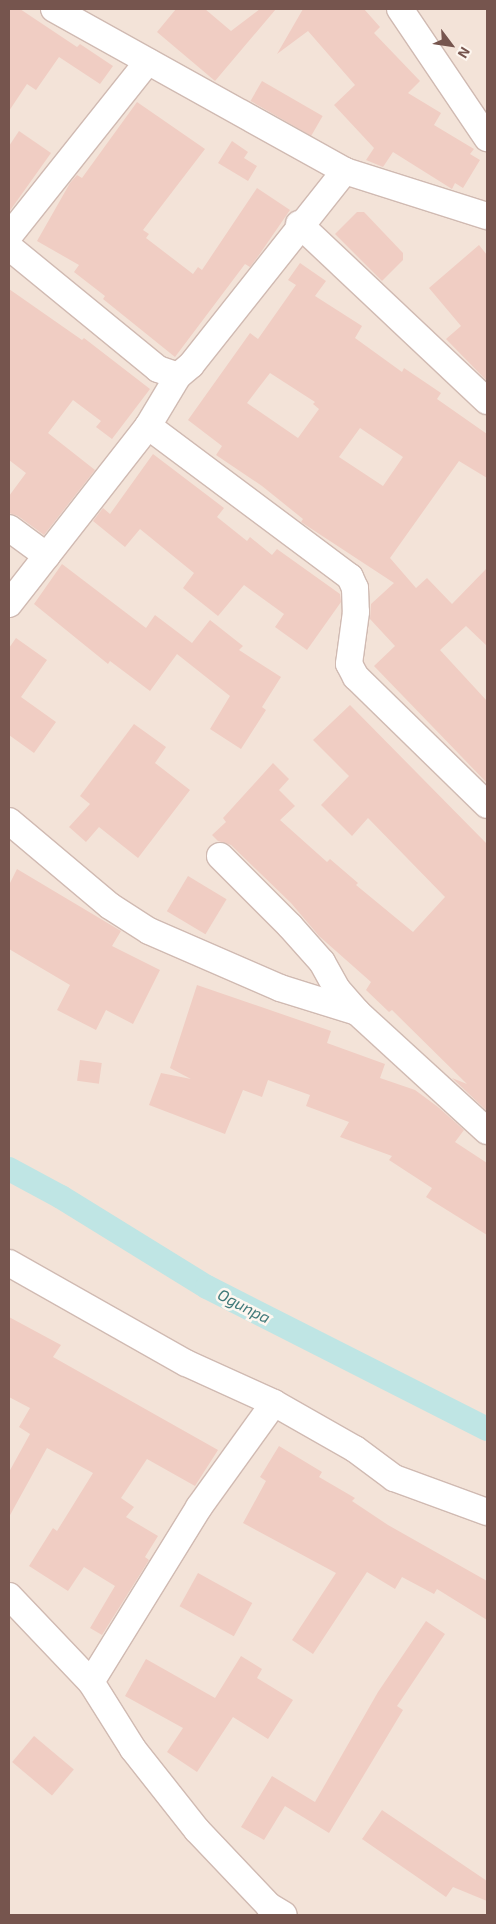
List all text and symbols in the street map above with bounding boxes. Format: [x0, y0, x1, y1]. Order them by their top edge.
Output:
north arrow [426, 20, 476, 70]
text: N [454, 44, 474, 62]
water label: Ogunpa [214, 1285, 274, 1327]

